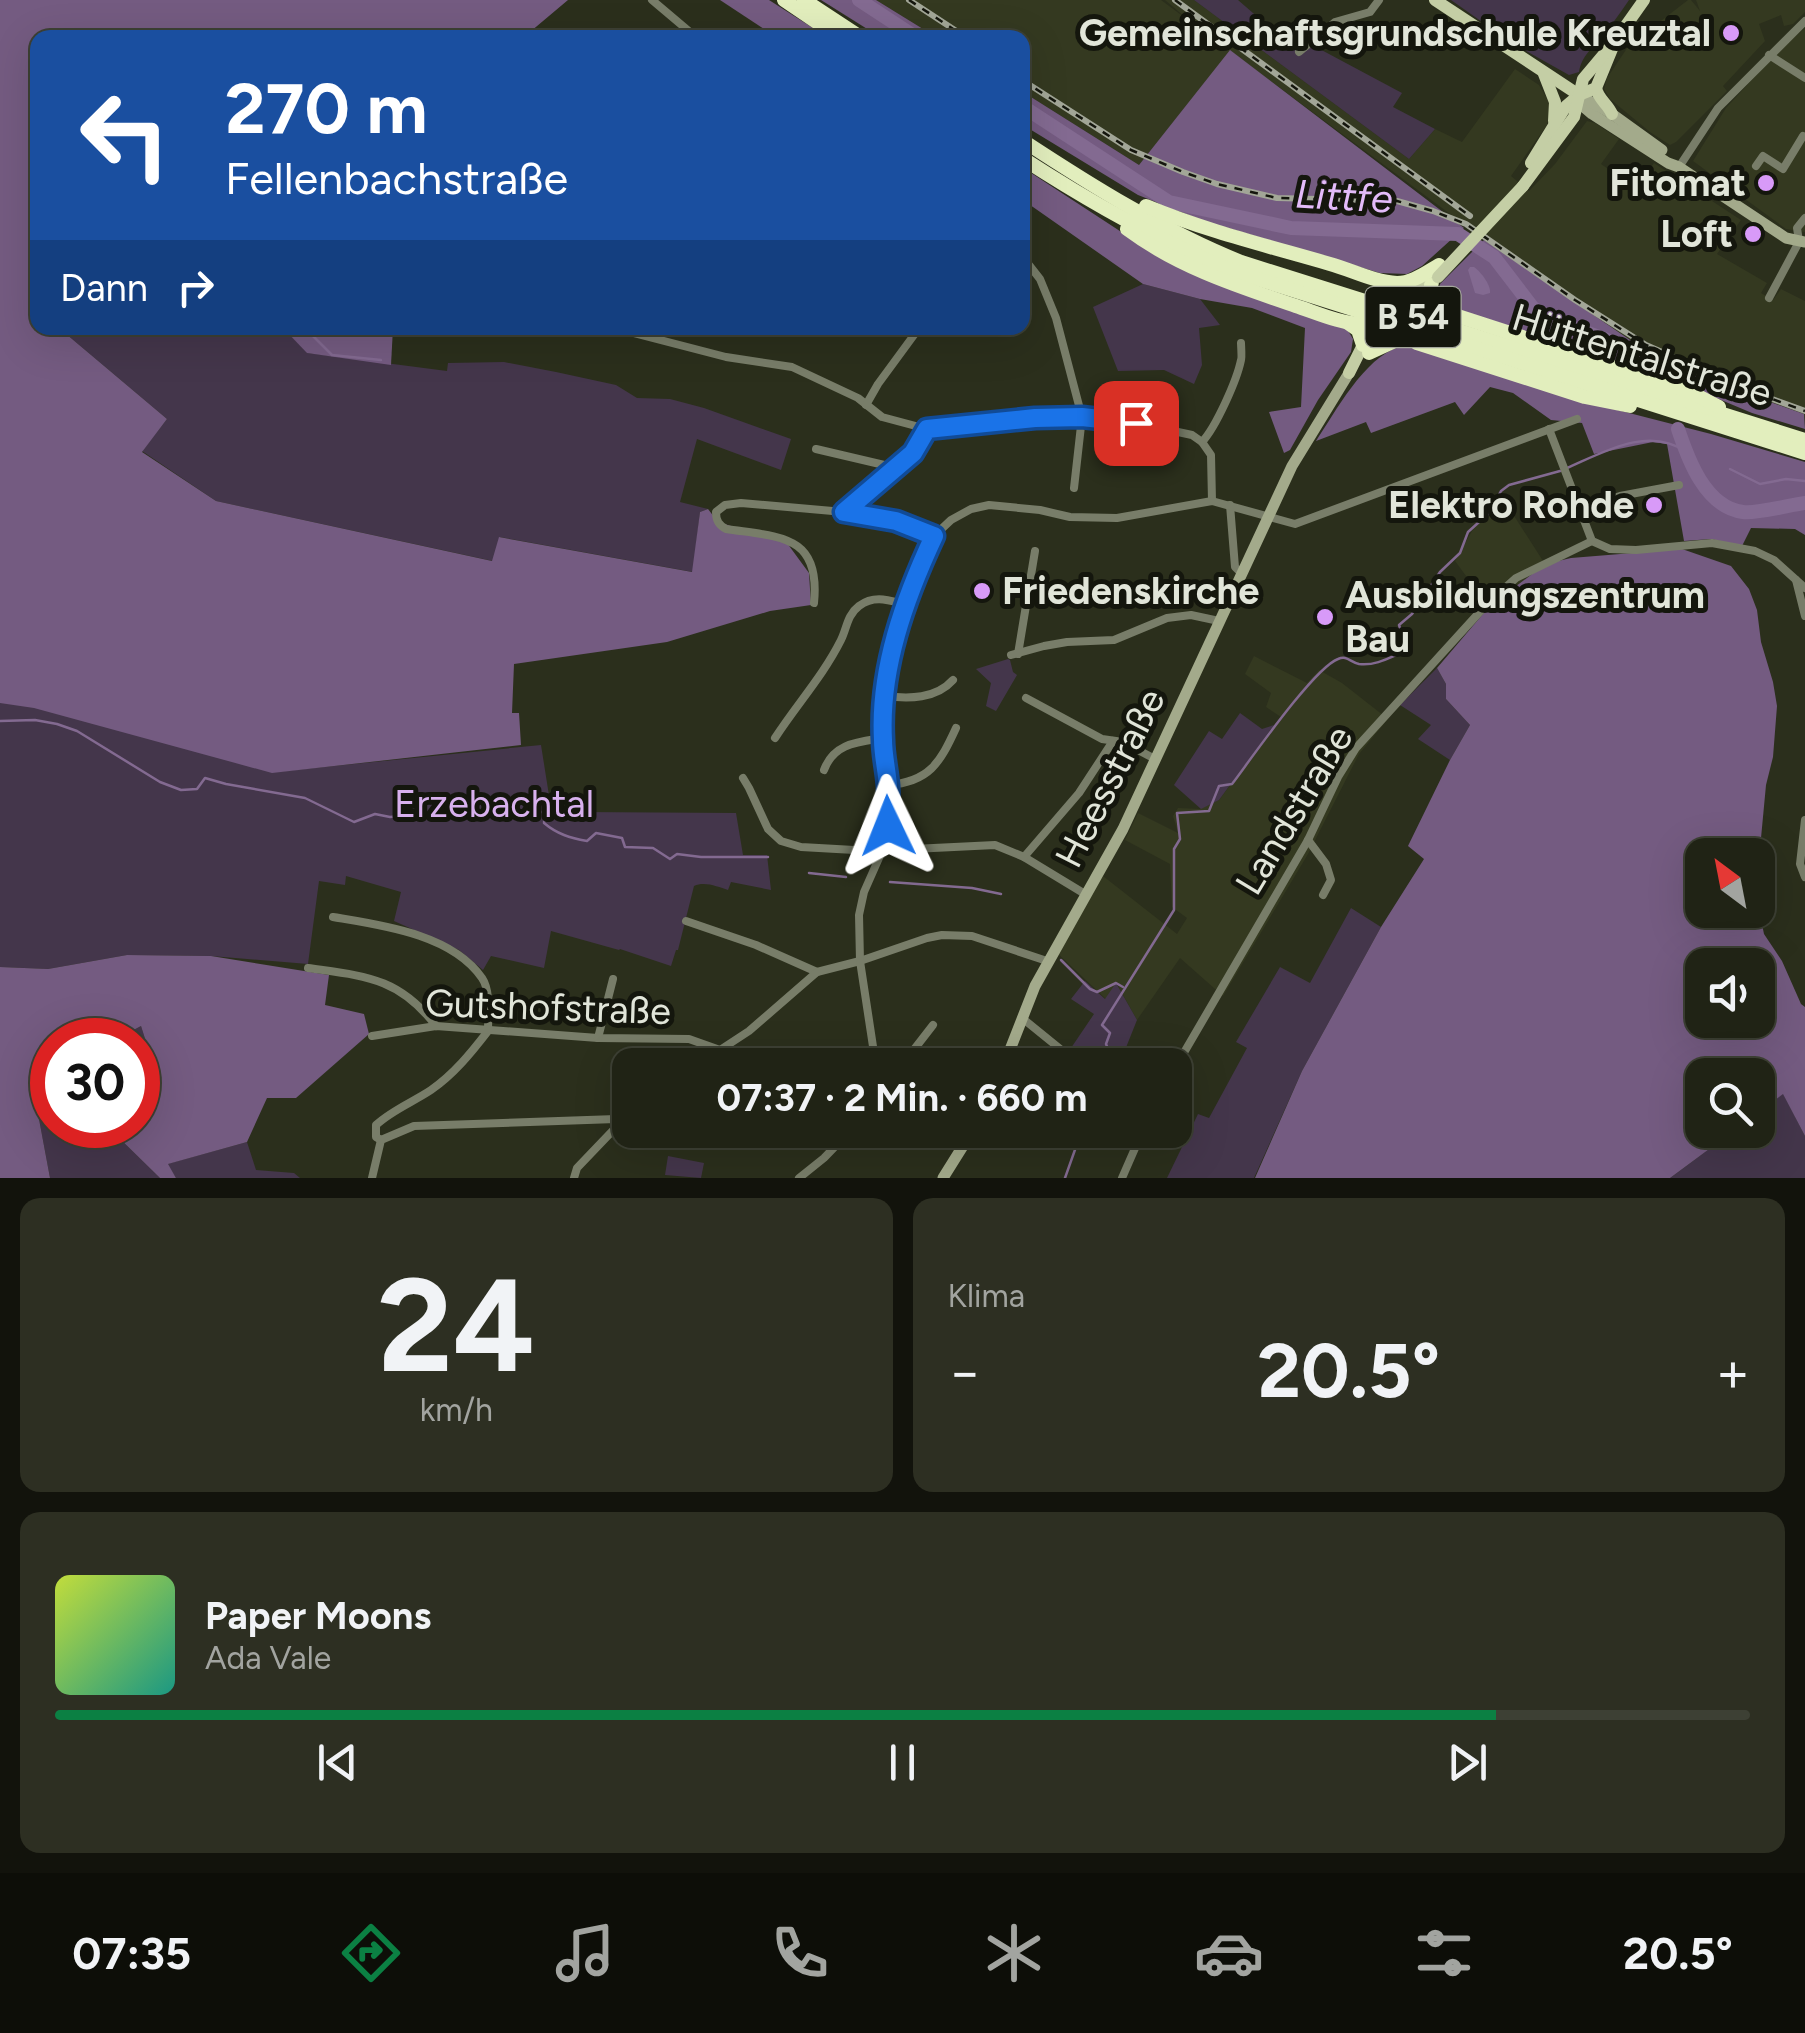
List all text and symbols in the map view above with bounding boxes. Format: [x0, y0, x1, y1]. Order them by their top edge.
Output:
place label: Gemeinschaftsgrundschule Kreuztal [1079, 10, 1711, 56]
marker: Gemeinschaftsgrundschule Kreuztal [1720, 22, 1742, 44]
text: 270 m [225, 66, 428, 151]
icon: left [60, 70, 190, 200]
text: Fellenbachstraße [225, 151, 568, 205]
place label: Fitomat [1609, 160, 1746, 206]
water label: Littfe [1294, 169, 1394, 223]
marker: Fitomat [1755, 172, 1777, 194]
place label: Loft [1660, 211, 1733, 257]
marker: Loft [1742, 223, 1764, 245]
icon: right [168, 260, 223, 315]
text: Dann [60, 265, 148, 311]
road number: B 54 [1366, 287, 1460, 347]
street label: Hüttentalstraße [1507, 294, 1777, 416]
pin [1094, 381, 1179, 466]
icon: arrive [1109, 396, 1164, 451]
place label: Elektro Rohde [1388, 482, 1634, 528]
marker: Elektro Rohde [1643, 494, 1665, 516]
place label: Friedenskirche [1002, 568, 1259, 614]
place label: Ausbildungszentrum Bau [1345, 572, 1705, 662]
marker: Friedenskirche [971, 580, 993, 602]
marker: Ausbildungszentrum Bau [1314, 606, 1336, 628]
street label: Heesstraße [1045, 681, 1175, 875]
street label: Landstraße [1226, 717, 1362, 903]
position arrow [836, 774, 940, 878]
park label: Erzebachtal [394, 781, 594, 827]
north arrow [1685, 838, 1775, 928]
map controls [1685, 838, 1775, 1148]
button: sound [1685, 948, 1775, 1038]
street label: Gutshofstraße [424, 980, 672, 1034]
speed limit sign: 30 [30, 1018, 160, 1148]
button: search [1685, 1058, 1775, 1148]
text: 07:37 · 2 Min. · 660 m [717, 1075, 1087, 1121]
text: 24 [377, 1248, 535, 1404]
text: Klima [948, 1277, 1025, 1315]
text: 20.5° [1257, 1326, 1440, 1416]
text: − [948, 1339, 982, 1405]
text: + [1716, 1339, 1750, 1405]
text: km/h [420, 1391, 493, 1429]
text: Paper Moons [205, 1593, 431, 1639]
text: Ada Vale [205, 1639, 331, 1677]
icon: previous [310, 1735, 365, 1790]
icon: pause [875, 1735, 930, 1790]
icon: next [1440, 1735, 1495, 1790]
icon: directions [336, 1918, 406, 1988]
icon: music [550, 1918, 620, 1988]
icon: phone [765, 1918, 835, 1988]
icon: climate [979, 1918, 1049, 1988]
icon: car [1194, 1918, 1264, 1988]
icon: filters [1409, 1918, 1479, 1988]
text: 07:35 [72, 1926, 191, 1980]
text: 20.5° [1623, 1926, 1733, 1980]

